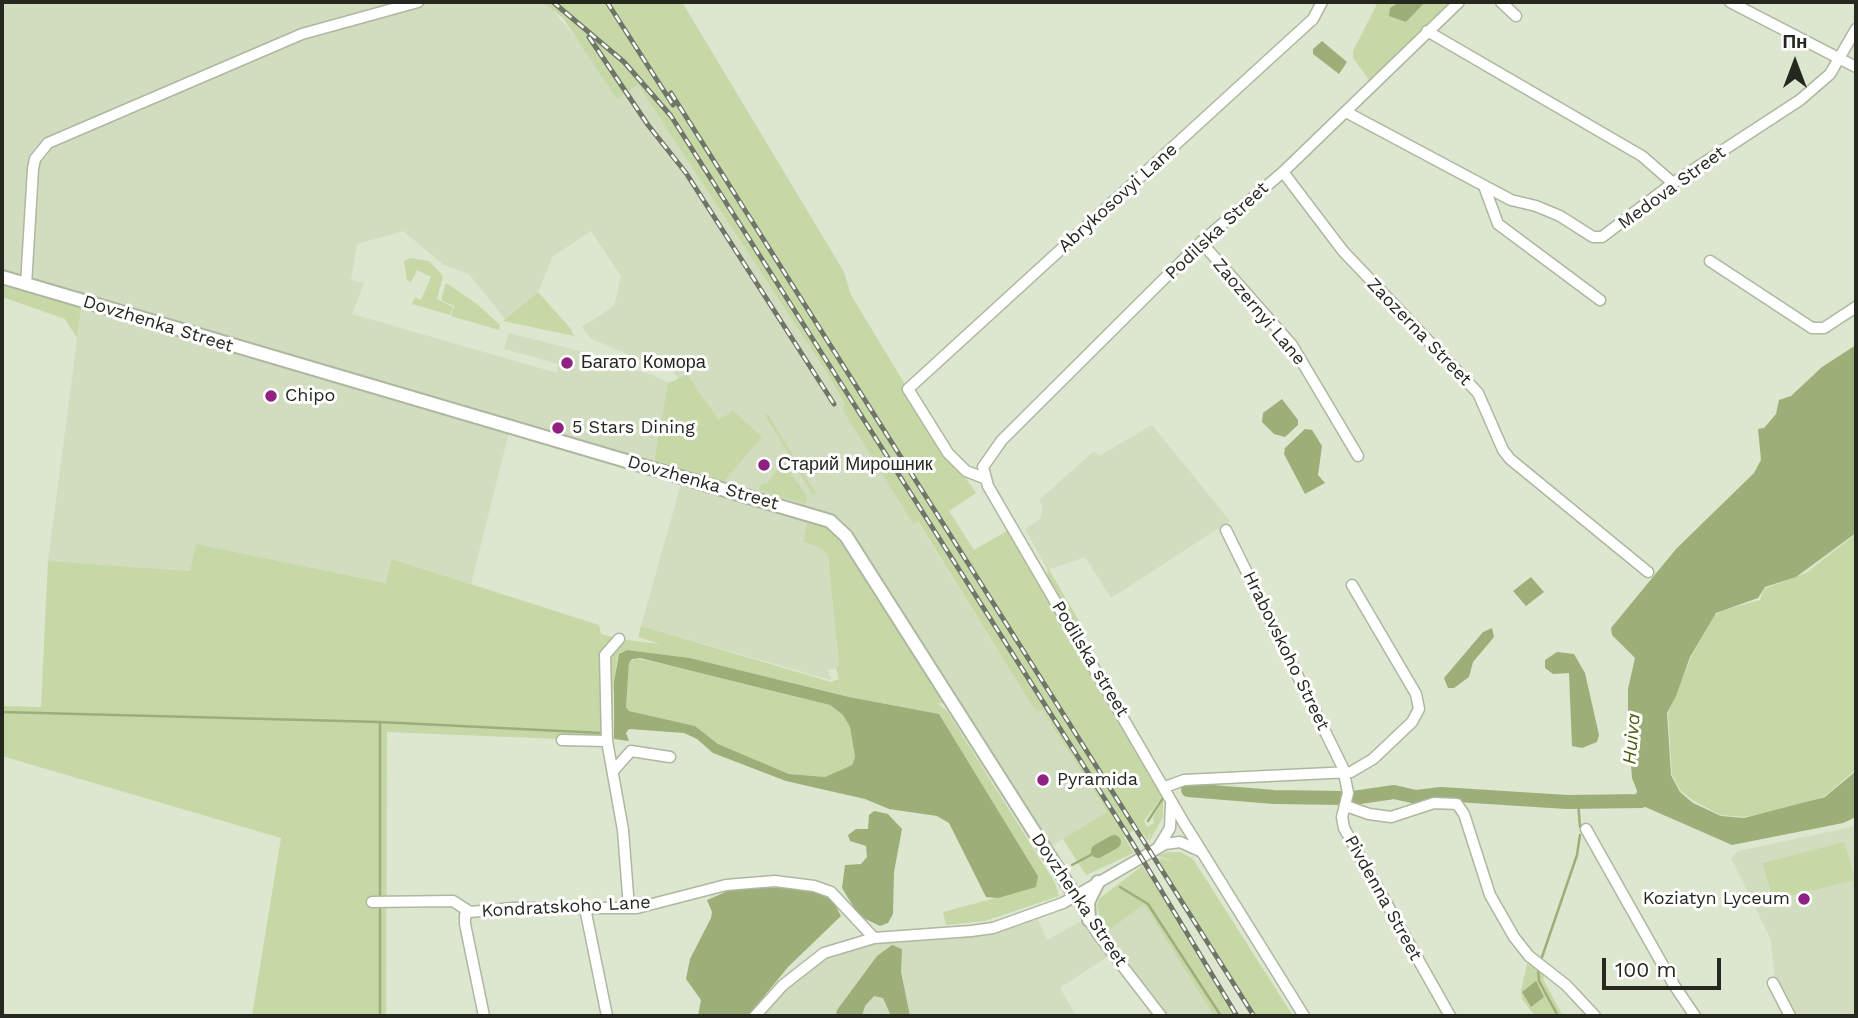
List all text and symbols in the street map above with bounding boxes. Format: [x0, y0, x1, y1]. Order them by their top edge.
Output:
north arrow [1760, 28, 1830, 98]
text: Пн [1782, 30, 1808, 53]
street label: Abrykosovyi Lane [1054, 139, 1182, 257]
street label: Medova Street [1614, 142, 1730, 234]
street label: Podilska Street [1161, 178, 1273, 284]
street label: Zaozernyi Lane [1208, 254, 1310, 370]
street label: Zaozerna Street [1362, 274, 1476, 390]
street label: Dovzhenka Street [80, 291, 236, 357]
place label: Багато Комора [581, 352, 706, 374]
marker: Багато Комора [559, 355, 575, 371]
place label: Chipo [285, 385, 335, 407]
marker: Chipo [263, 388, 279, 404]
place label: 5 Stars Dining [572, 417, 695, 439]
marker: 5 Stars Dining [550, 420, 566, 436]
street label: Dovzhenka Street [625, 451, 781, 515]
place label: Старий Мирошник [778, 454, 933, 476]
marker: Старий Мирошник [756, 457, 772, 473]
street label: Hrabovskoho Street [1238, 568, 1334, 734]
street label: Podilska street [1047, 597, 1133, 721]
water label: Huiva [1618, 712, 1646, 766]
place label: Pyramida [1057, 769, 1138, 791]
marker: Pyramida [1035, 772, 1051, 788]
street label: Dovzhenka Street [1026, 829, 1132, 971]
street label: Pivdenna Street [1340, 832, 1426, 964]
place label: Koziatyn Lyceum [1643, 888, 1790, 910]
marker: Koziatyn Lyceum [1796, 891, 1812, 907]
street label: Kondratskoho Lane [481, 892, 651, 922]
scale bar [1606, 944, 1725, 988]
text: 100 m [1615, 957, 1677, 982]

